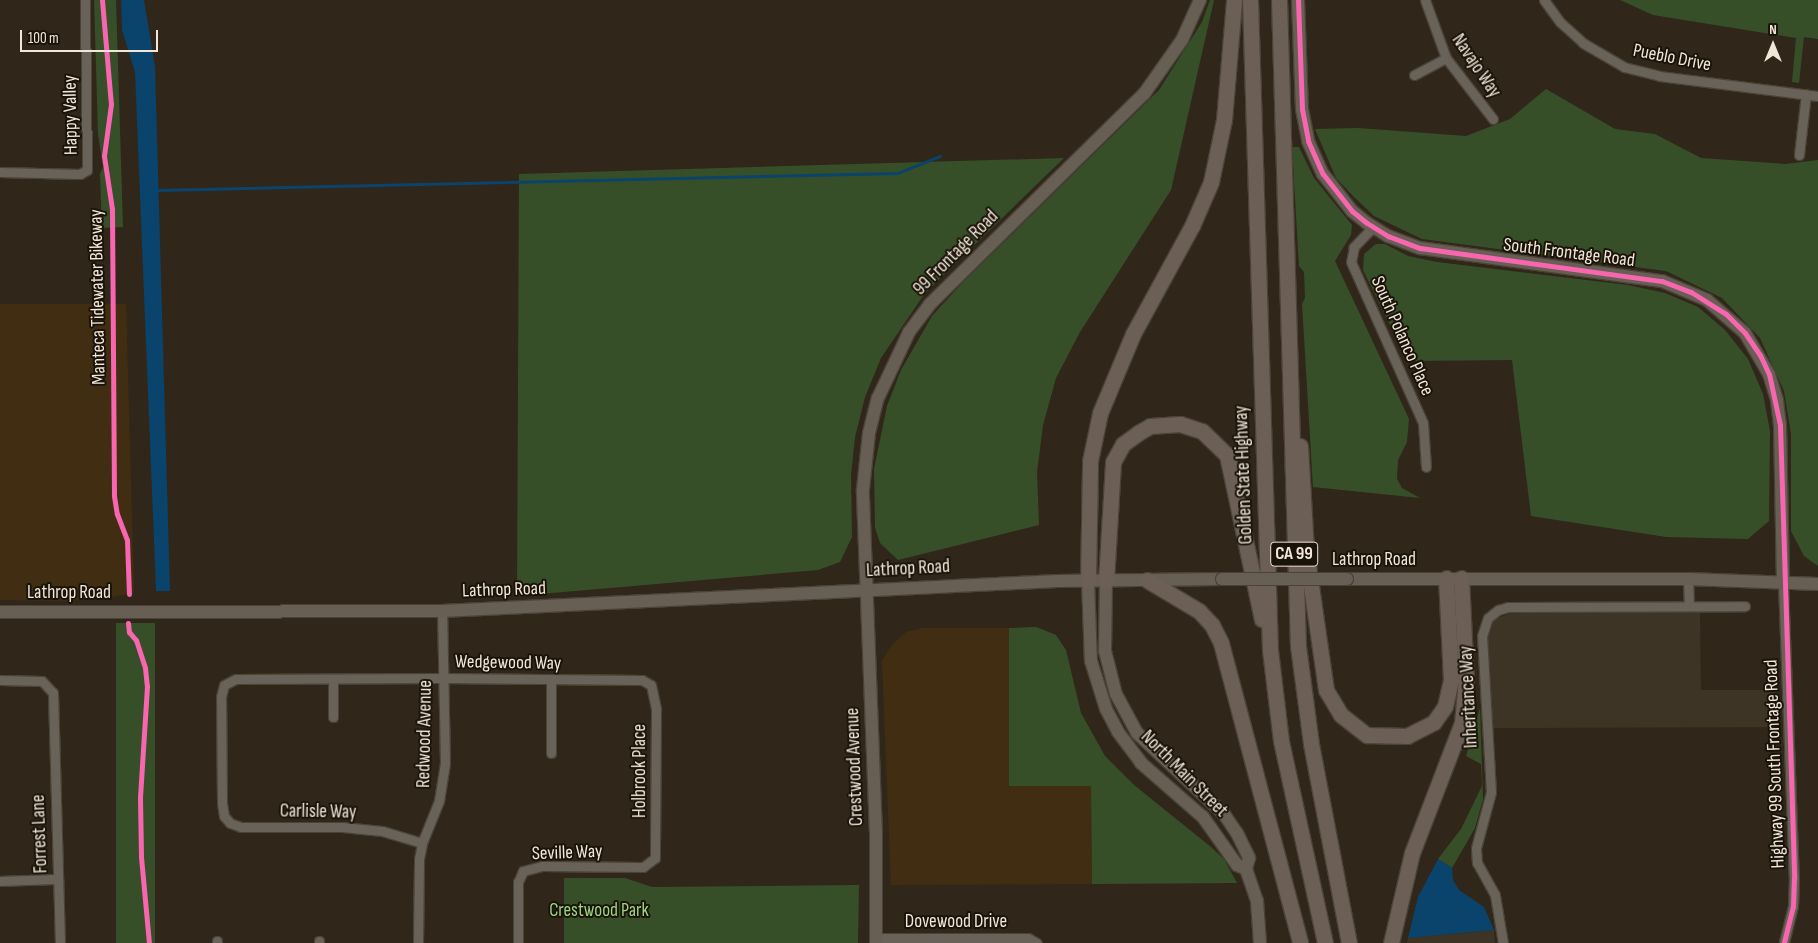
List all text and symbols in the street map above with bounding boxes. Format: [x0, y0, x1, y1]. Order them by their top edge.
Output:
scale bar [22, 20, 160, 52]
north arrow [1748, 20, 1798, 70]
text: N [1769, 21, 1777, 38]
text: 100 m [28, 29, 59, 48]
street label: Navajo Way [1446, 30, 1506, 102]
street label: Pueblo Drive [1631, 39, 1713, 77]
street label: Happy Valley [59, 75, 83, 155]
street label: 99 Frontage Road [909, 206, 1003, 300]
street label: Manteca Tidewater Bikeway [85, 209, 111, 385]
street label: South Frontage Road [1502, 234, 1636, 272]
street label: South Polanco Place [1366, 273, 1438, 399]
street label: Golden State Highway [1230, 405, 1258, 545]
road number: CA 99 [1269, 538, 1319, 570]
street label: Lathrop Road [1332, 549, 1416, 571]
street label: Lathrop Road [866, 555, 950, 583]
street label: Lathrop Road [462, 577, 546, 603]
street label: Lathrop Road [27, 582, 111, 604]
street label: Inheritance Way [1455, 645, 1483, 749]
street label: Wedgewood Way [455, 651, 561, 675]
street label: Highway 99 South Frontage Road [1760, 659, 1790, 869]
street label: Redwood Avenue [413, 680, 437, 788]
street label: Crestwood Avenue [842, 707, 868, 827]
street label: Holbrook Place [629, 724, 651, 818]
street label: North Main Street [1136, 726, 1232, 822]
street label: Forrest Lane [27, 794, 53, 874]
street label: Carlisle Way [280, 800, 356, 824]
street label: Seville Way [531, 840, 603, 866]
park label: Crestwood Park [549, 900, 649, 922]
street label: Dovewood Drive [905, 911, 1007, 933]

